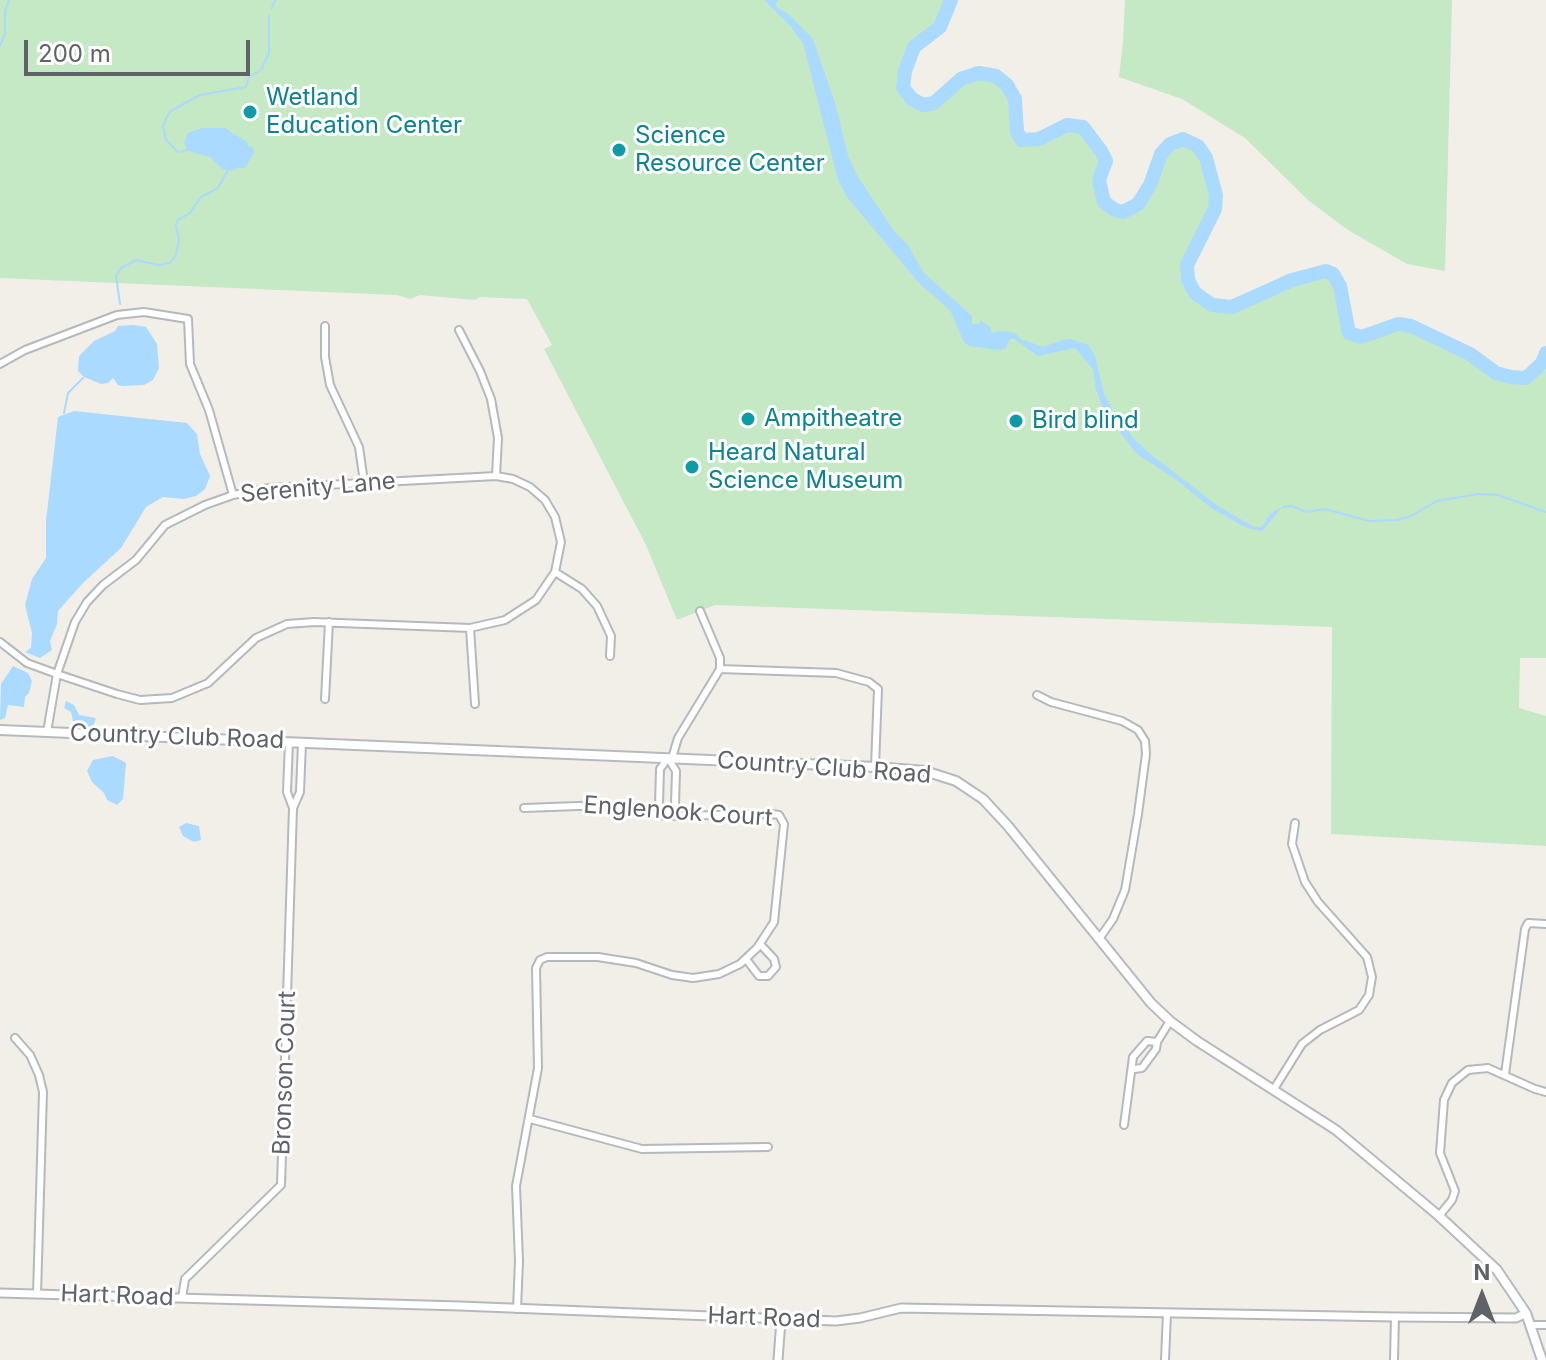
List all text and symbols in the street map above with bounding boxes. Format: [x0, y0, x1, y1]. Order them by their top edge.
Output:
scale bar [28, 24, 254, 74]
text: 200 m [38, 39, 111, 68]
place label: Wetland Education Center [266, 84, 462, 140]
marker: Wetland Education Center [241, 103, 259, 121]
place label: Science Resource Center [635, 122, 825, 178]
marker: Science Resource Center [610, 141, 628, 159]
place label: Ampitheatre [764, 405, 902, 433]
place label: Bird blind [1032, 407, 1139, 435]
marker: Ampitheatre [739, 410, 757, 428]
marker: Bird blind [1007, 412, 1025, 430]
place label: Heard Natural Science Museum [708, 439, 903, 495]
marker: Heard Natural Science Museum [683, 458, 701, 476]
street label: Serenity Lane [239, 467, 397, 509]
street label: Country Club Road [69, 719, 285, 755]
street label: Country Club Road [716, 746, 932, 790]
street label: Englenook Court [583, 791, 773, 833]
street label: Bronson Court [268, 990, 302, 1156]
north arrow [1442, 1256, 1522, 1336]
text: N [1474, 1259, 1490, 1285]
street label: Hart Road [60, 1280, 174, 1312]
street label: Hart Road [707, 1302, 821, 1334]

